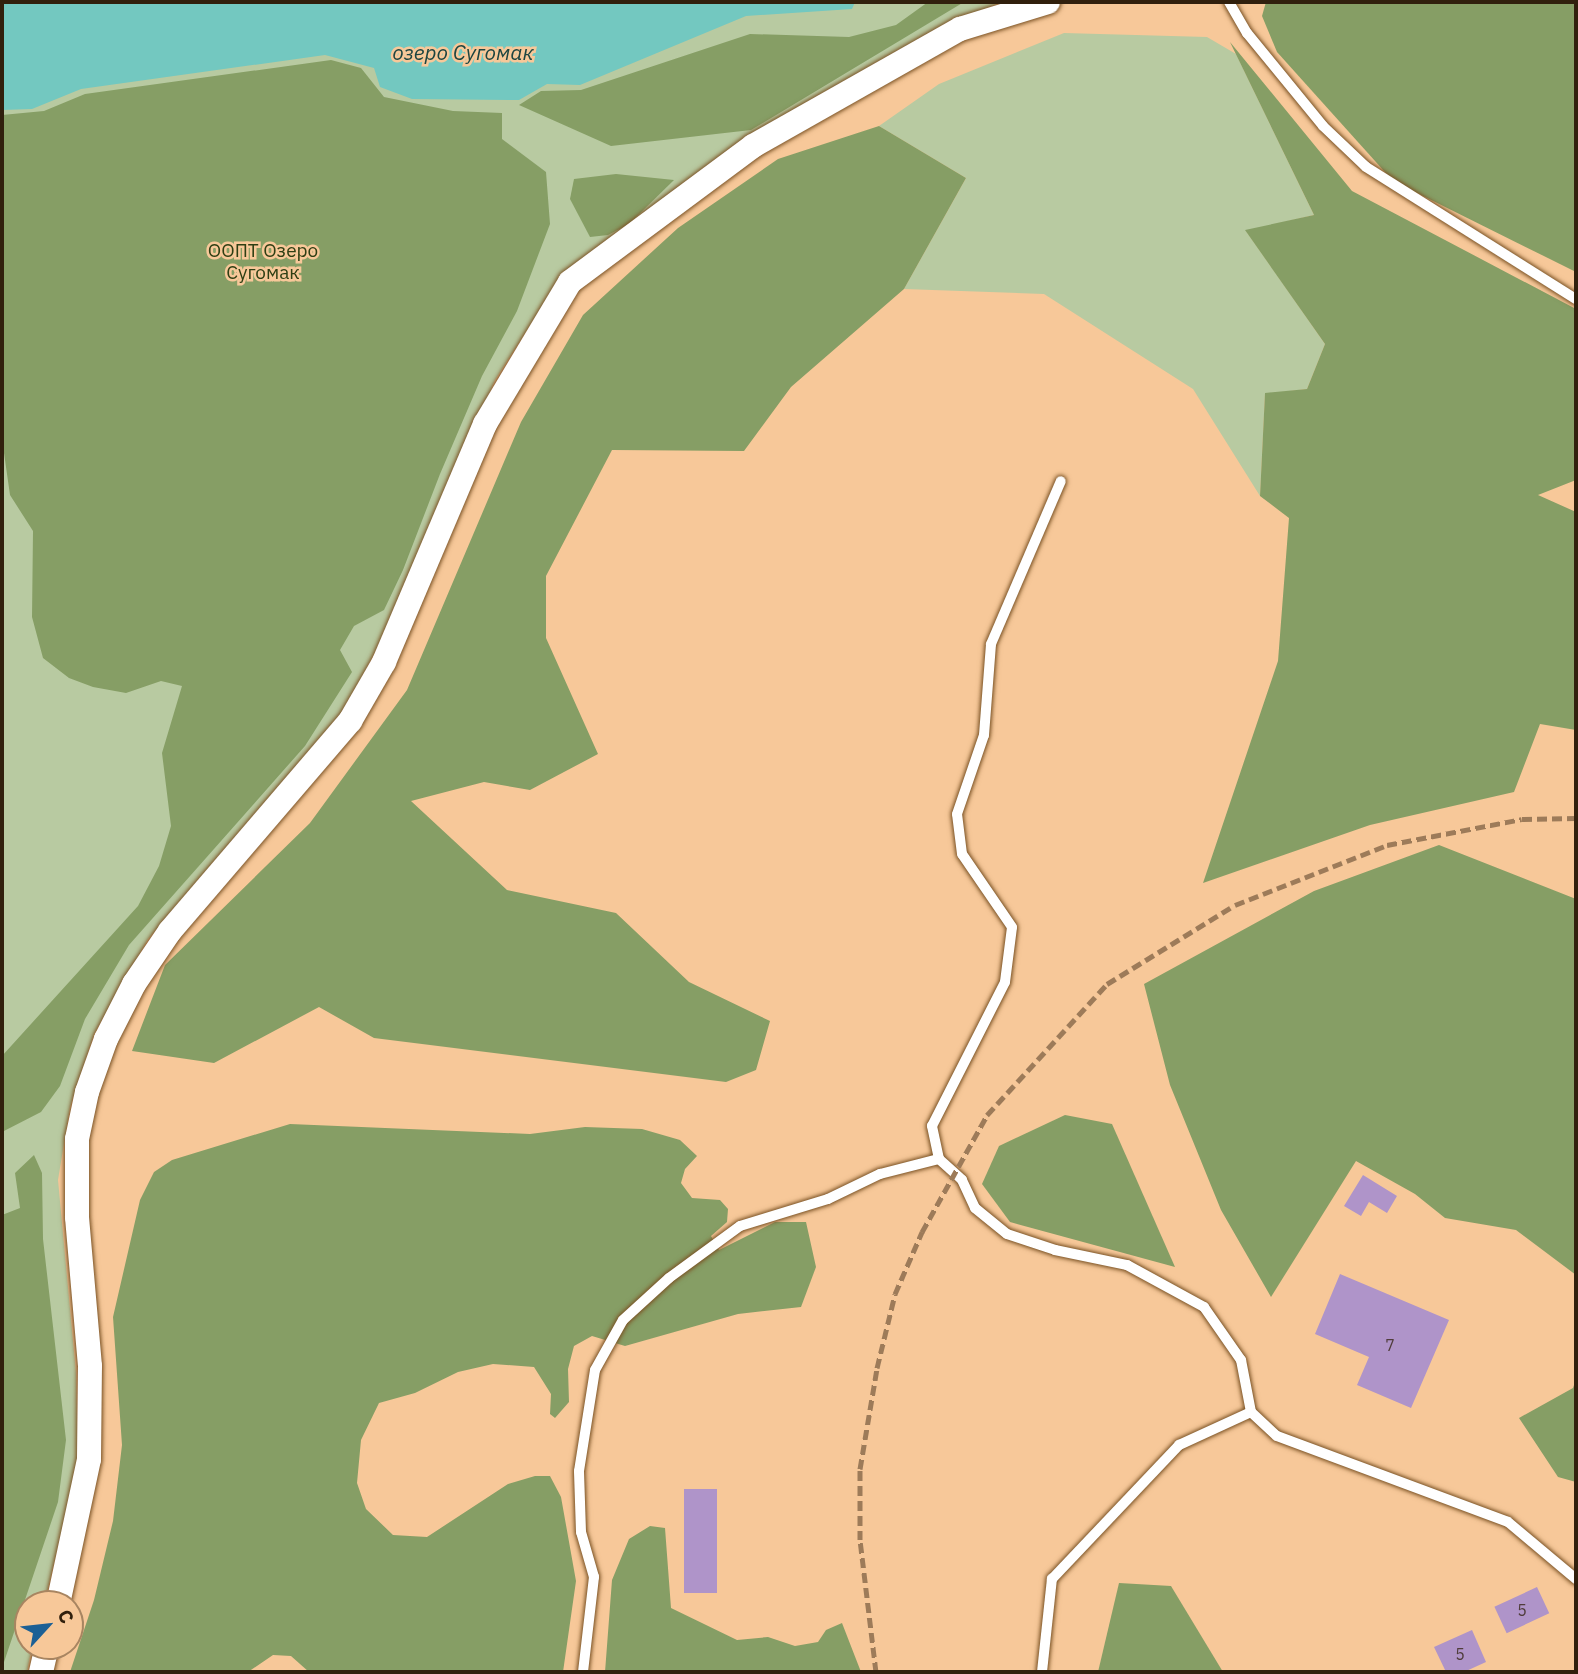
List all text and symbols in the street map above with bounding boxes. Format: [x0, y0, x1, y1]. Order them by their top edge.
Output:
water label: озеро Сугомак [392, 39, 534, 65]
park label: ООПТ Озеро Сугомак [208, 240, 318, 284]
house number: 7 [1385, 1335, 1395, 1355]
north arrow [14, 1590, 84, 1660]
house number: 5 [1517, 1600, 1527, 1620]
text: С [52, 1605, 79, 1627]
house number: 5 [1455, 1644, 1465, 1664]

